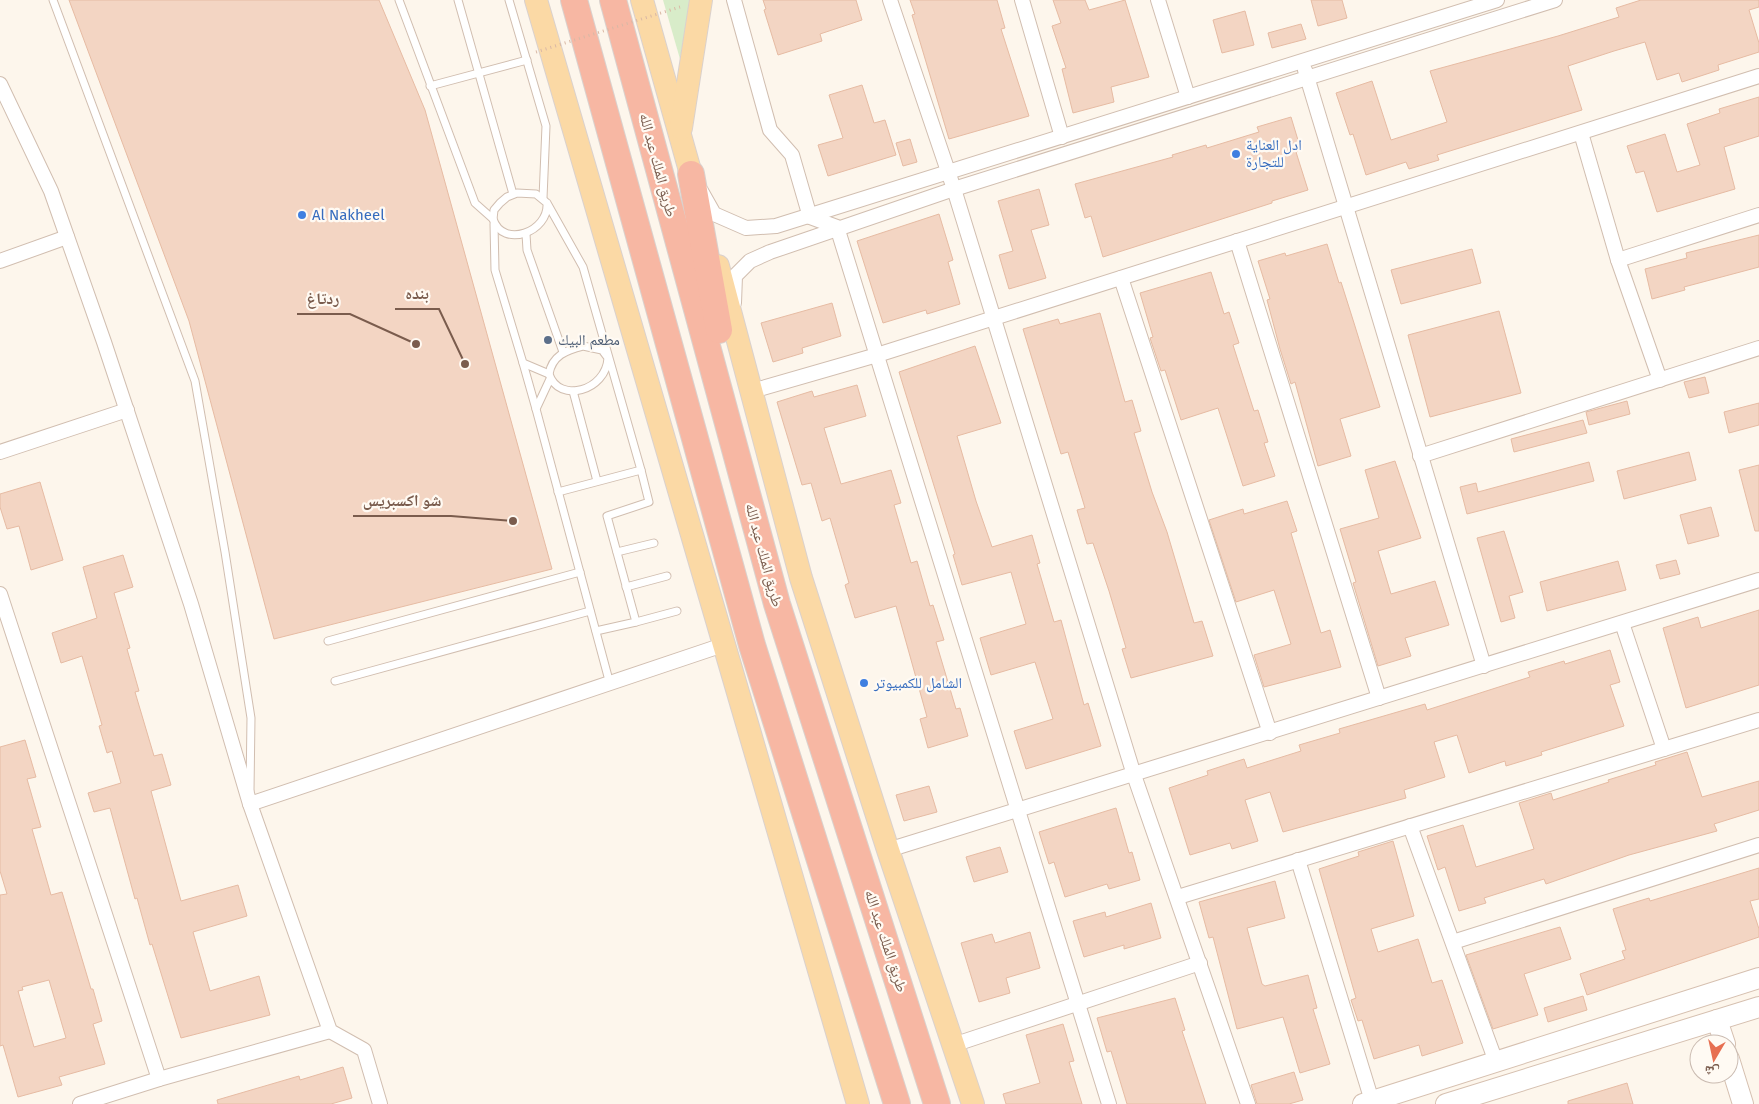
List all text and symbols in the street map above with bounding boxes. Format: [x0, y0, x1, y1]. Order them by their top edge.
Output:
street label: طريق الملك عبد الله [635, 111, 681, 219]
place label: ادل العناية للتجارة [1246, 136, 1302, 171]
marker: ادل العناية للتجارة [1230, 148, 1242, 160]
place label: Al Nakheel [312, 206, 385, 224]
marker: Al Nakheel [296, 209, 308, 221]
callout: بنده [395, 278, 439, 309]
callout: ردتاغ [297, 283, 350, 314]
text: بنده [405, 284, 429, 303]
text: ردتاغ [307, 289, 339, 309]
place label: مطعم البيك [558, 331, 620, 350]
marker: مطعم البيك [542, 334, 554, 346]
callout: شو اكسبريس [353, 485, 451, 516]
text: شو اكسبريس [363, 491, 441, 510]
street label: طريق الملك عبد الله [741, 501, 787, 609]
place label: الشامل للكمبيوتر [873, 674, 962, 693]
marker: الشامل للكمبيوتر [858, 677, 870, 689]
street label: طريق الملك عبد الله [860, 888, 911, 995]
north arrow [1689, 1034, 1739, 1084]
text: ش [1703, 1062, 1721, 1081]

